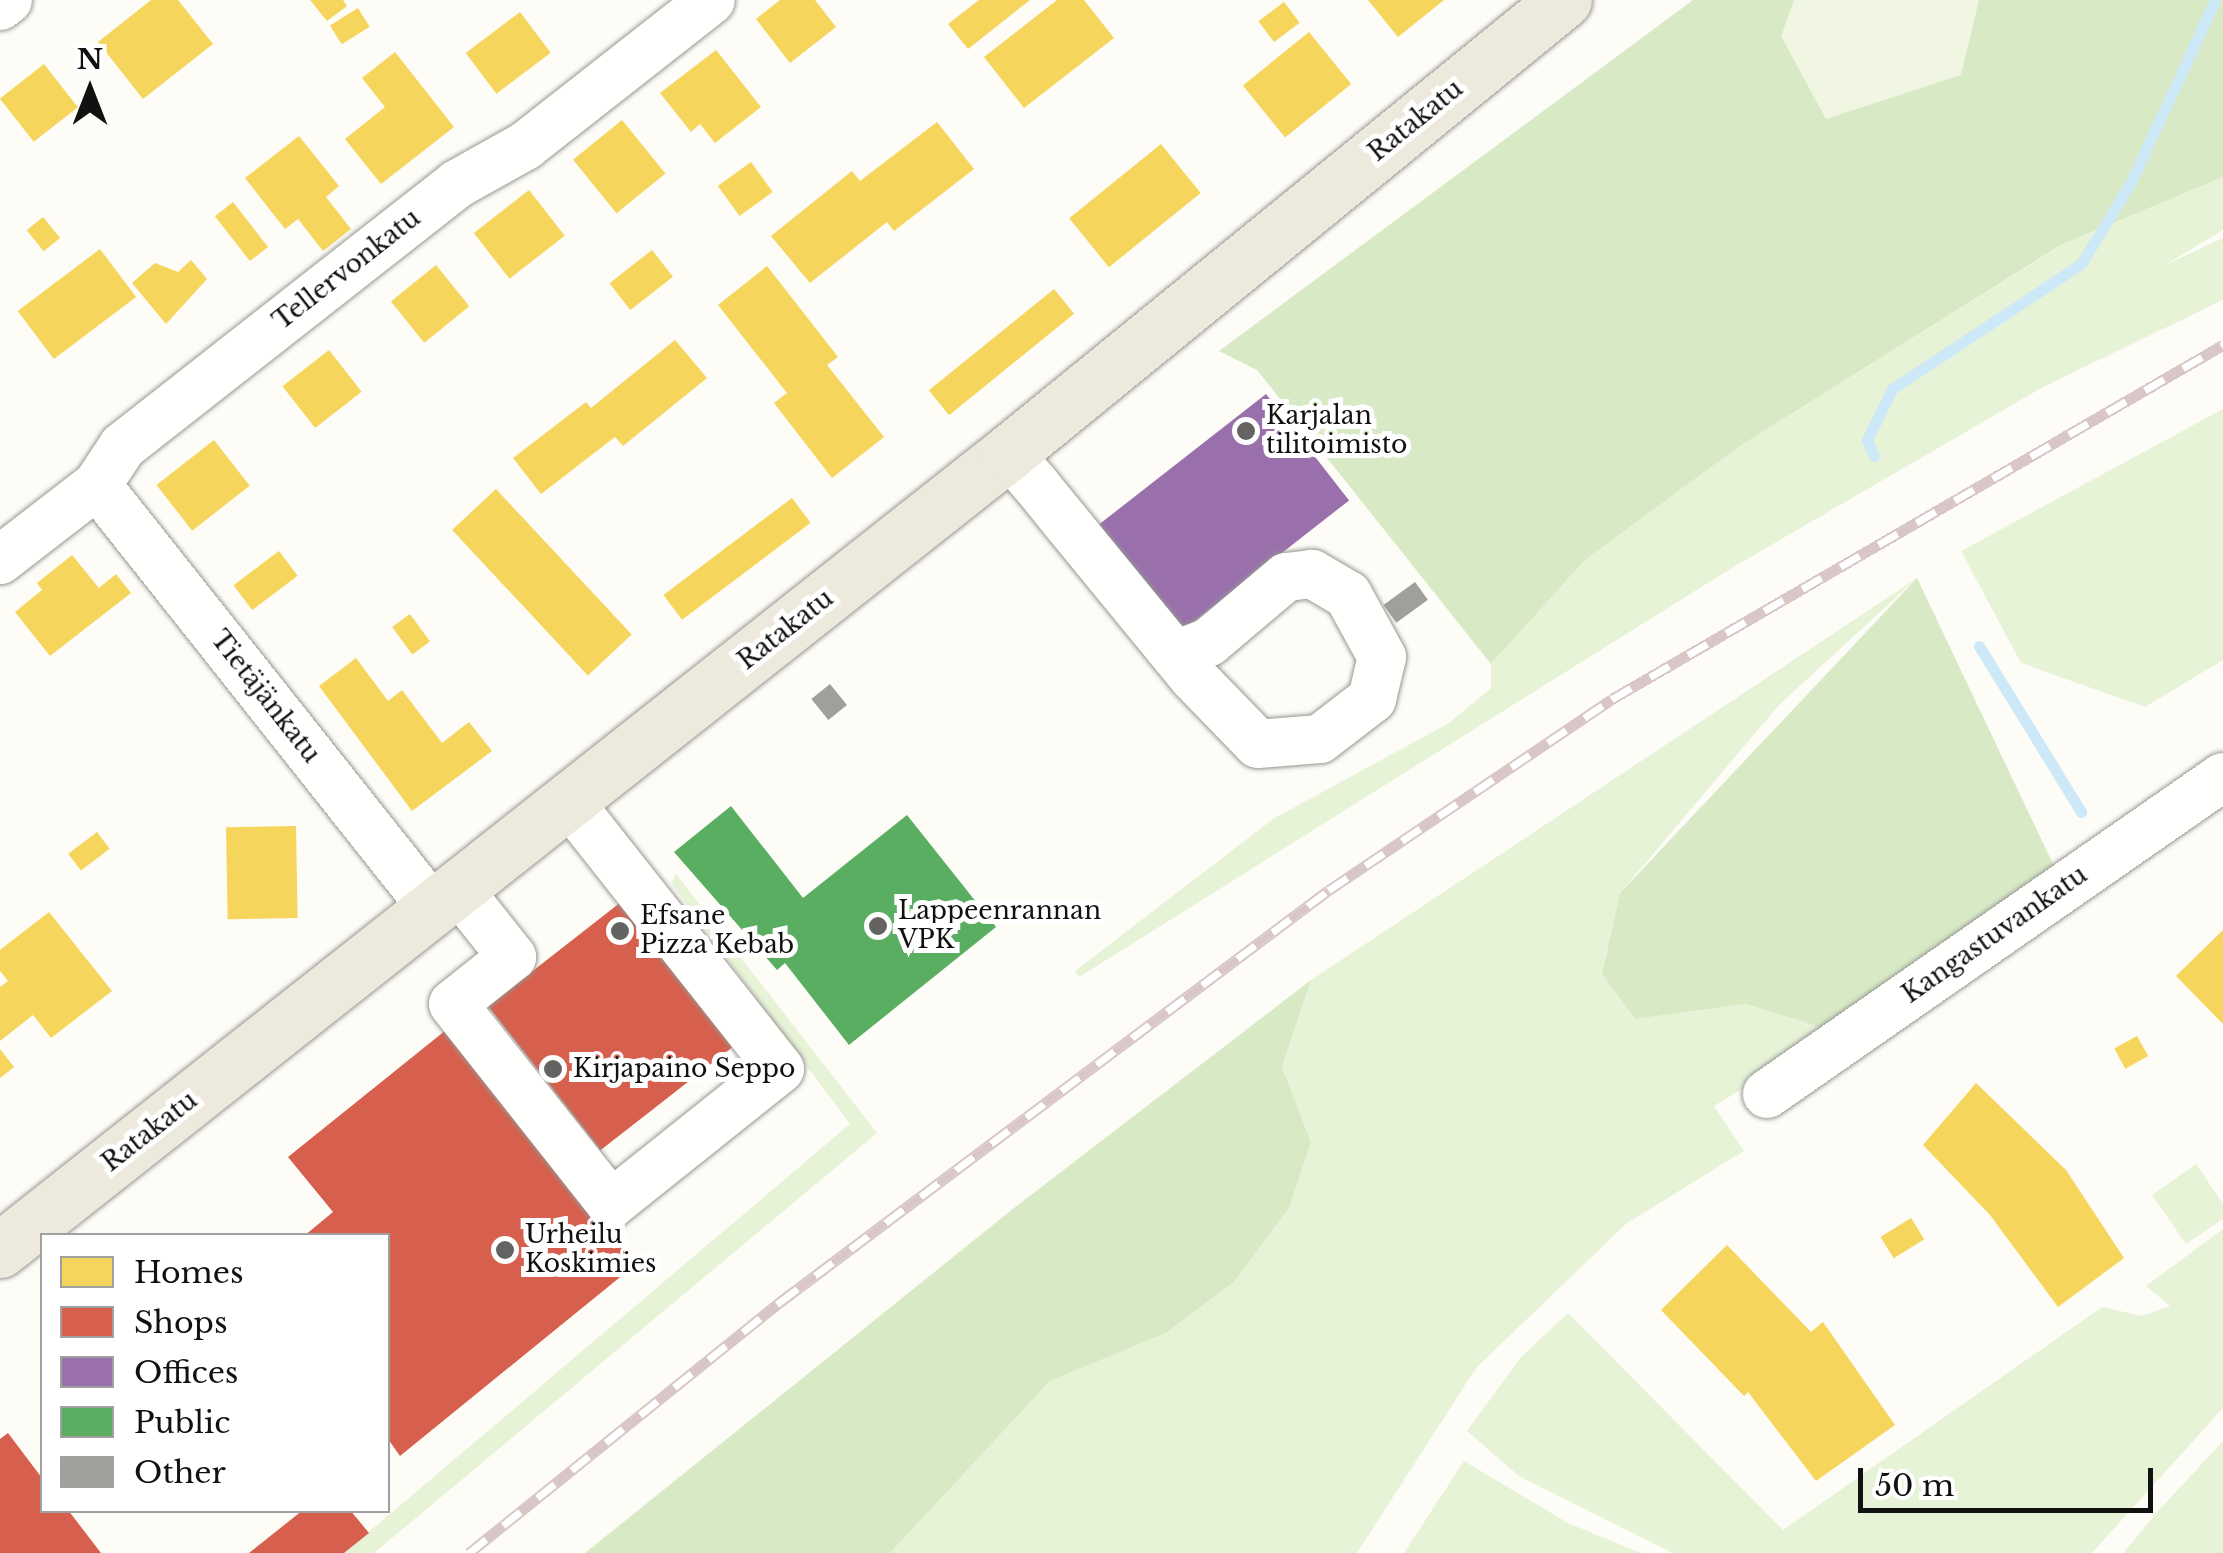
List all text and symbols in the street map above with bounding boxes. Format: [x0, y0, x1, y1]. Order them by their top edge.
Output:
north arrow [40, 40, 140, 140]
text: N [77, 42, 103, 77]
street label: Ratakatu [1363, 74, 1469, 168]
street label: Tellervonkatu [268, 203, 426, 337]
place label: Karjalan tilitoimisto [1266, 402, 1407, 461]
marker: Karjalan tilitoimisto [1235, 420, 1257, 442]
street label: Ratakatu [733, 584, 839, 676]
street label: Tietäjänkatu [204, 625, 326, 769]
street label: Kangastuvankatu [1897, 860, 2093, 1010]
place label: Lappeenrannan VPK [898, 897, 1101, 956]
place label: Efsane Pizza Kebab [640, 902, 794, 961]
marker: Lappeenrannan VPK [867, 915, 889, 937]
marker: Efsane Pizza Kebab [609, 920, 631, 942]
place label: Kirjapaino Seppo [573, 1054, 795, 1084]
marker: Kirjapaino Seppo [542, 1058, 564, 1080]
street label: Ratakatu [97, 1086, 203, 1178]
place label: Urheilu Koskimies [525, 1221, 656, 1280]
legend [40, 1233, 390, 1513]
marker: Urheilu Koskimies [494, 1239, 516, 1261]
text: Homes [134, 1254, 244, 1291]
text: Shops [134, 1304, 228, 1341]
text: Offices [134, 1354, 238, 1391]
text: Public [134, 1404, 230, 1441]
scale bar [1863, 1448, 2158, 1510]
text: Other [134, 1454, 226, 1491]
text: 50 m [1875, 1467, 1954, 1504]

